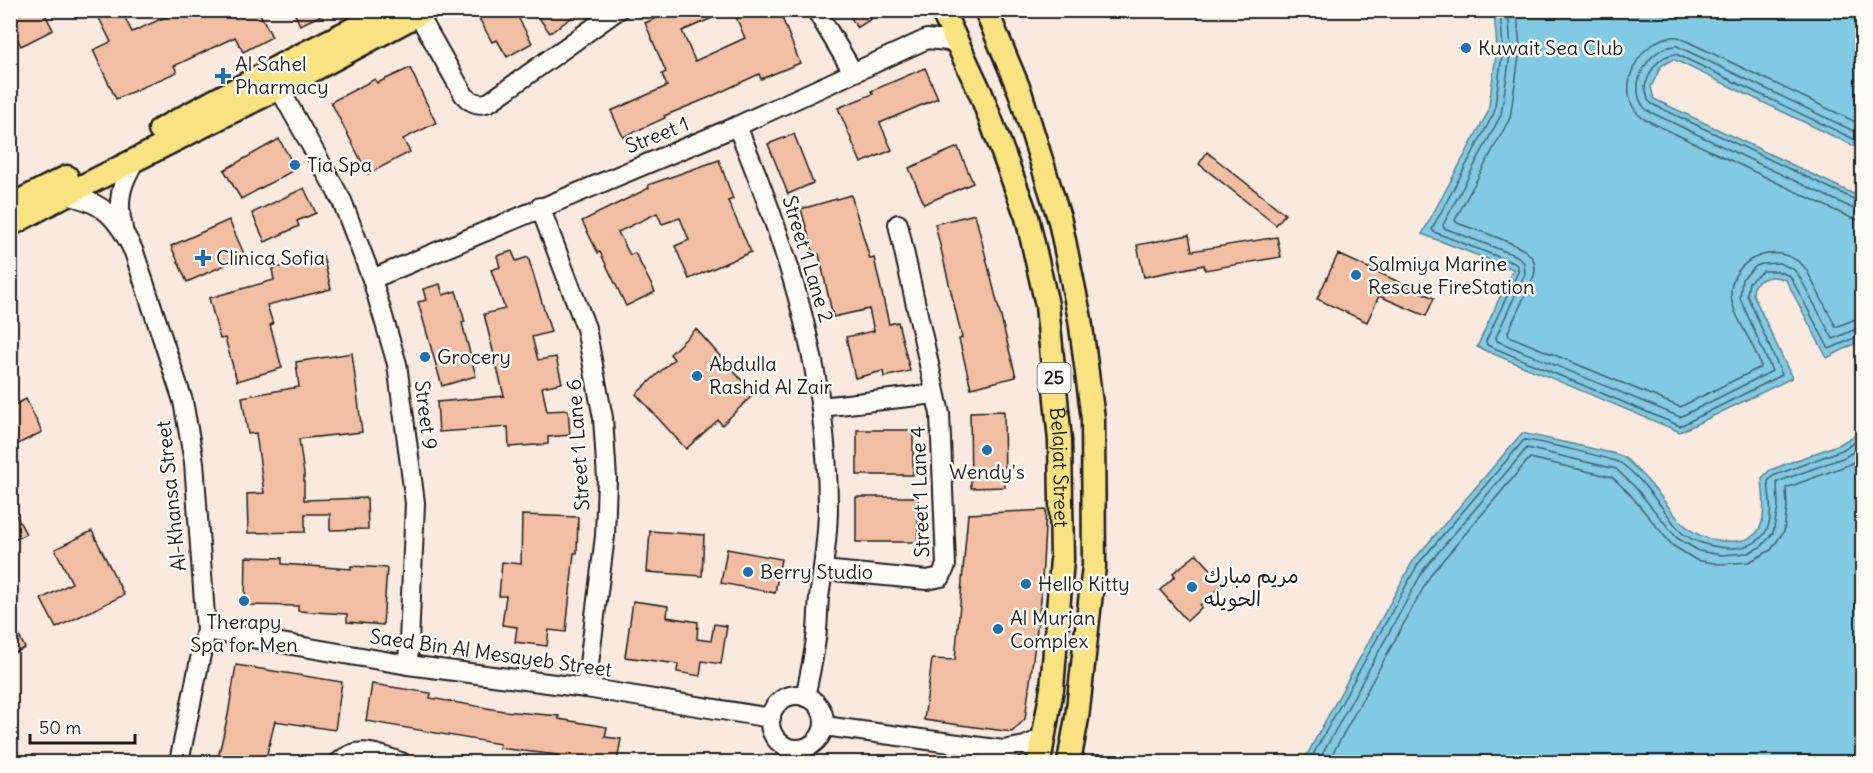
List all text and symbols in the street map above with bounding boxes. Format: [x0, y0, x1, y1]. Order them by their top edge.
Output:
place label: Kuwait Sea Club [1478, 35, 1623, 60]
marker: Kuwait Sea Club [1459, 41, 1473, 55]
place label: Al Sahel Pharmacy [235, 51, 329, 99]
marker: Al Sahel Pharmacy [216, 69, 230, 83]
street label: Street 1 [621, 111, 692, 159]
place label: Tia Spa [307, 152, 372, 177]
marker: Tia Spa [288, 158, 302, 172]
street label: Street 1 Lane 2 [777, 193, 840, 325]
place label: Clinica Sofia [216, 245, 325, 270]
marker: Clinica Sofia [194, 249, 212, 267]
place label: Salmiya Marine Rescue FireStation [1368, 251, 1535, 299]
marker: Salmiya Marine Rescue FireStation [1349, 268, 1363, 282]
place label: Grocery [437, 344, 511, 369]
marker: Grocery [418, 350, 432, 364]
place label: Abdulla Rashid Al Zair [709, 351, 832, 399]
road number: 25 [1038, 363, 1070, 393]
marker: Abdulla Rashid Al Zair [690, 369, 704, 383]
street label: Street 1 Lane 6 [560, 378, 595, 512]
street label: Street 9 [410, 379, 443, 451]
street label: Belajat Street [1045, 406, 1074, 528]
street label: Al-Khansa Street [150, 419, 191, 573]
street label: Street 1 Lane 4 [905, 426, 934, 558]
marker: Wendy's [980, 443, 994, 457]
place label: Wendy's [949, 459, 1025, 484]
place label: Berry Studio [760, 559, 873, 584]
place label: مريم مبارك الحويله [1204, 563, 1299, 612]
marker: Berry Studio [741, 565, 755, 579]
place label: Hello Kitty [1038, 571, 1130, 596]
marker: Hello Kitty [1019, 577, 1033, 591]
marker: مريم مبارك الحويله [1185, 580, 1199, 594]
marker: Therapy Spa for Men [237, 594, 251, 608]
place label: Al Murjan Complex [1010, 605, 1095, 653]
place label: Therapy Spa for Men [190, 609, 298, 657]
marker: Al Murjan Complex [991, 622, 1005, 636]
street label: Saed Bin Al Mesayeb Street [368, 623, 614, 682]
scale bar [30, 707, 135, 745]
text: 50 m [39, 716, 81, 739]

